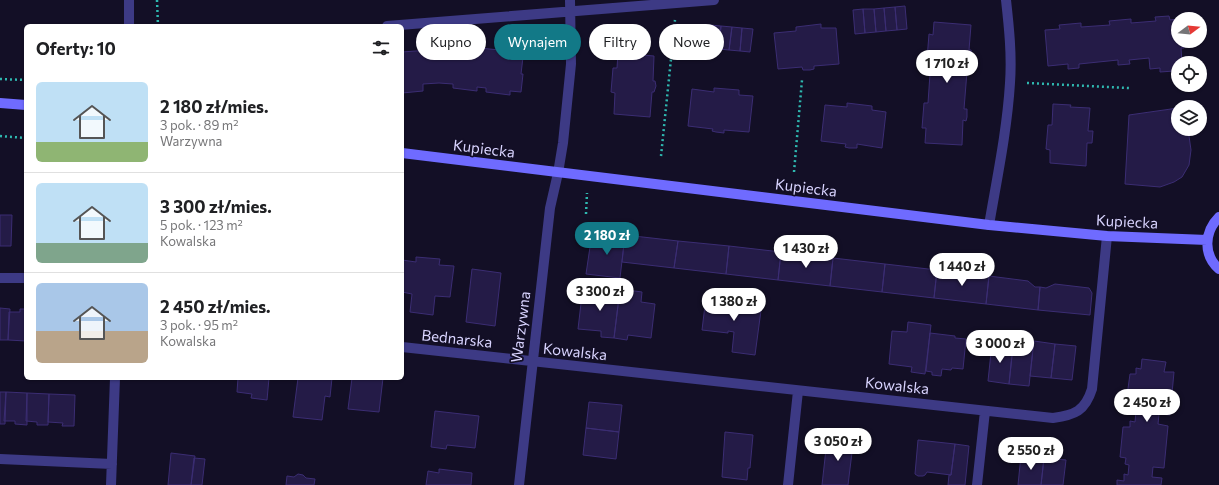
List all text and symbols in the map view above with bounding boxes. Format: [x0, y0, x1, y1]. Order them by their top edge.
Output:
north arrow [1171, 12, 1207, 48]
map controls [1171, 12, 1207, 136]
chip: Kupno [416, 24, 486, 60]
chip: Wynajem [494, 24, 581, 60]
chip: Filtry [589, 24, 651, 60]
chip: Nowe [659, 24, 724, 60]
icon: filters [370, 37, 392, 59]
text: Oferty: 10 [36, 38, 116, 59]
pin: 1 710 zł [906, 50, 988, 84]
text: 1 710 zł [925, 55, 969, 71]
button: locate [1171, 56, 1207, 92]
text: 2 180 zł/mies. [160, 96, 268, 117]
icon: home [68, 98, 116, 146]
button: layers [1171, 100, 1207, 136]
text: 3 pok. · 89 m² [160, 117, 238, 133]
text: Warzywna [160, 133, 222, 149]
street label: Kupiecka [452, 135, 516, 161]
street label: Kupiecka [774, 174, 838, 200]
text: 3 300 zł/mies. [160, 196, 272, 217]
icon: home [68, 199, 116, 247]
street label: Kupiecka [1095, 210, 1159, 232]
text: 5 pok. · 123 m² [160, 217, 243, 233]
pin: 2 180 zł [566, 222, 648, 256]
text: 2 180 zł [584, 227, 630, 243]
text: Kowalska [160, 233, 216, 249]
pin: 1 430 zł [765, 235, 847, 269]
text: 1 430 zł [783, 240, 829, 256]
pin: 1 440 zł [921, 253, 1003, 287]
text: 1 440 zł [939, 258, 985, 274]
pin: 3 300 zł [559, 278, 641, 312]
text: 3 300 zł [576, 283, 624, 299]
pin: 1 380 zł [693, 288, 775, 322]
street label: Warzywna [507, 290, 533, 364]
text: 1 380 zł [711, 293, 757, 309]
text: 2 450 zł/mies. [160, 296, 271, 317]
icon: home [68, 299, 116, 347]
text: 3 pok. · 95 m² [160, 317, 238, 333]
street label: Bednarska [421, 325, 493, 351]
pin: 3 000 zł [959, 330, 1041, 364]
text: Kowalska [160, 333, 216, 349]
text: 3 000 zł [975, 335, 1025, 351]
street label: Kowalska [542, 339, 608, 363]
street label: Kowalska [864, 373, 930, 397]
pin: 2 450 zł [1106, 389, 1188, 423]
text: 2 450 zł [1123, 394, 1171, 410]
pin: 3 050 zł [797, 428, 879, 462]
text: 3 050 zł [814, 433, 862, 449]
pin: 2 550 zł [990, 437, 1072, 471]
text: 2 550 zł [1007, 442, 1055, 458]

